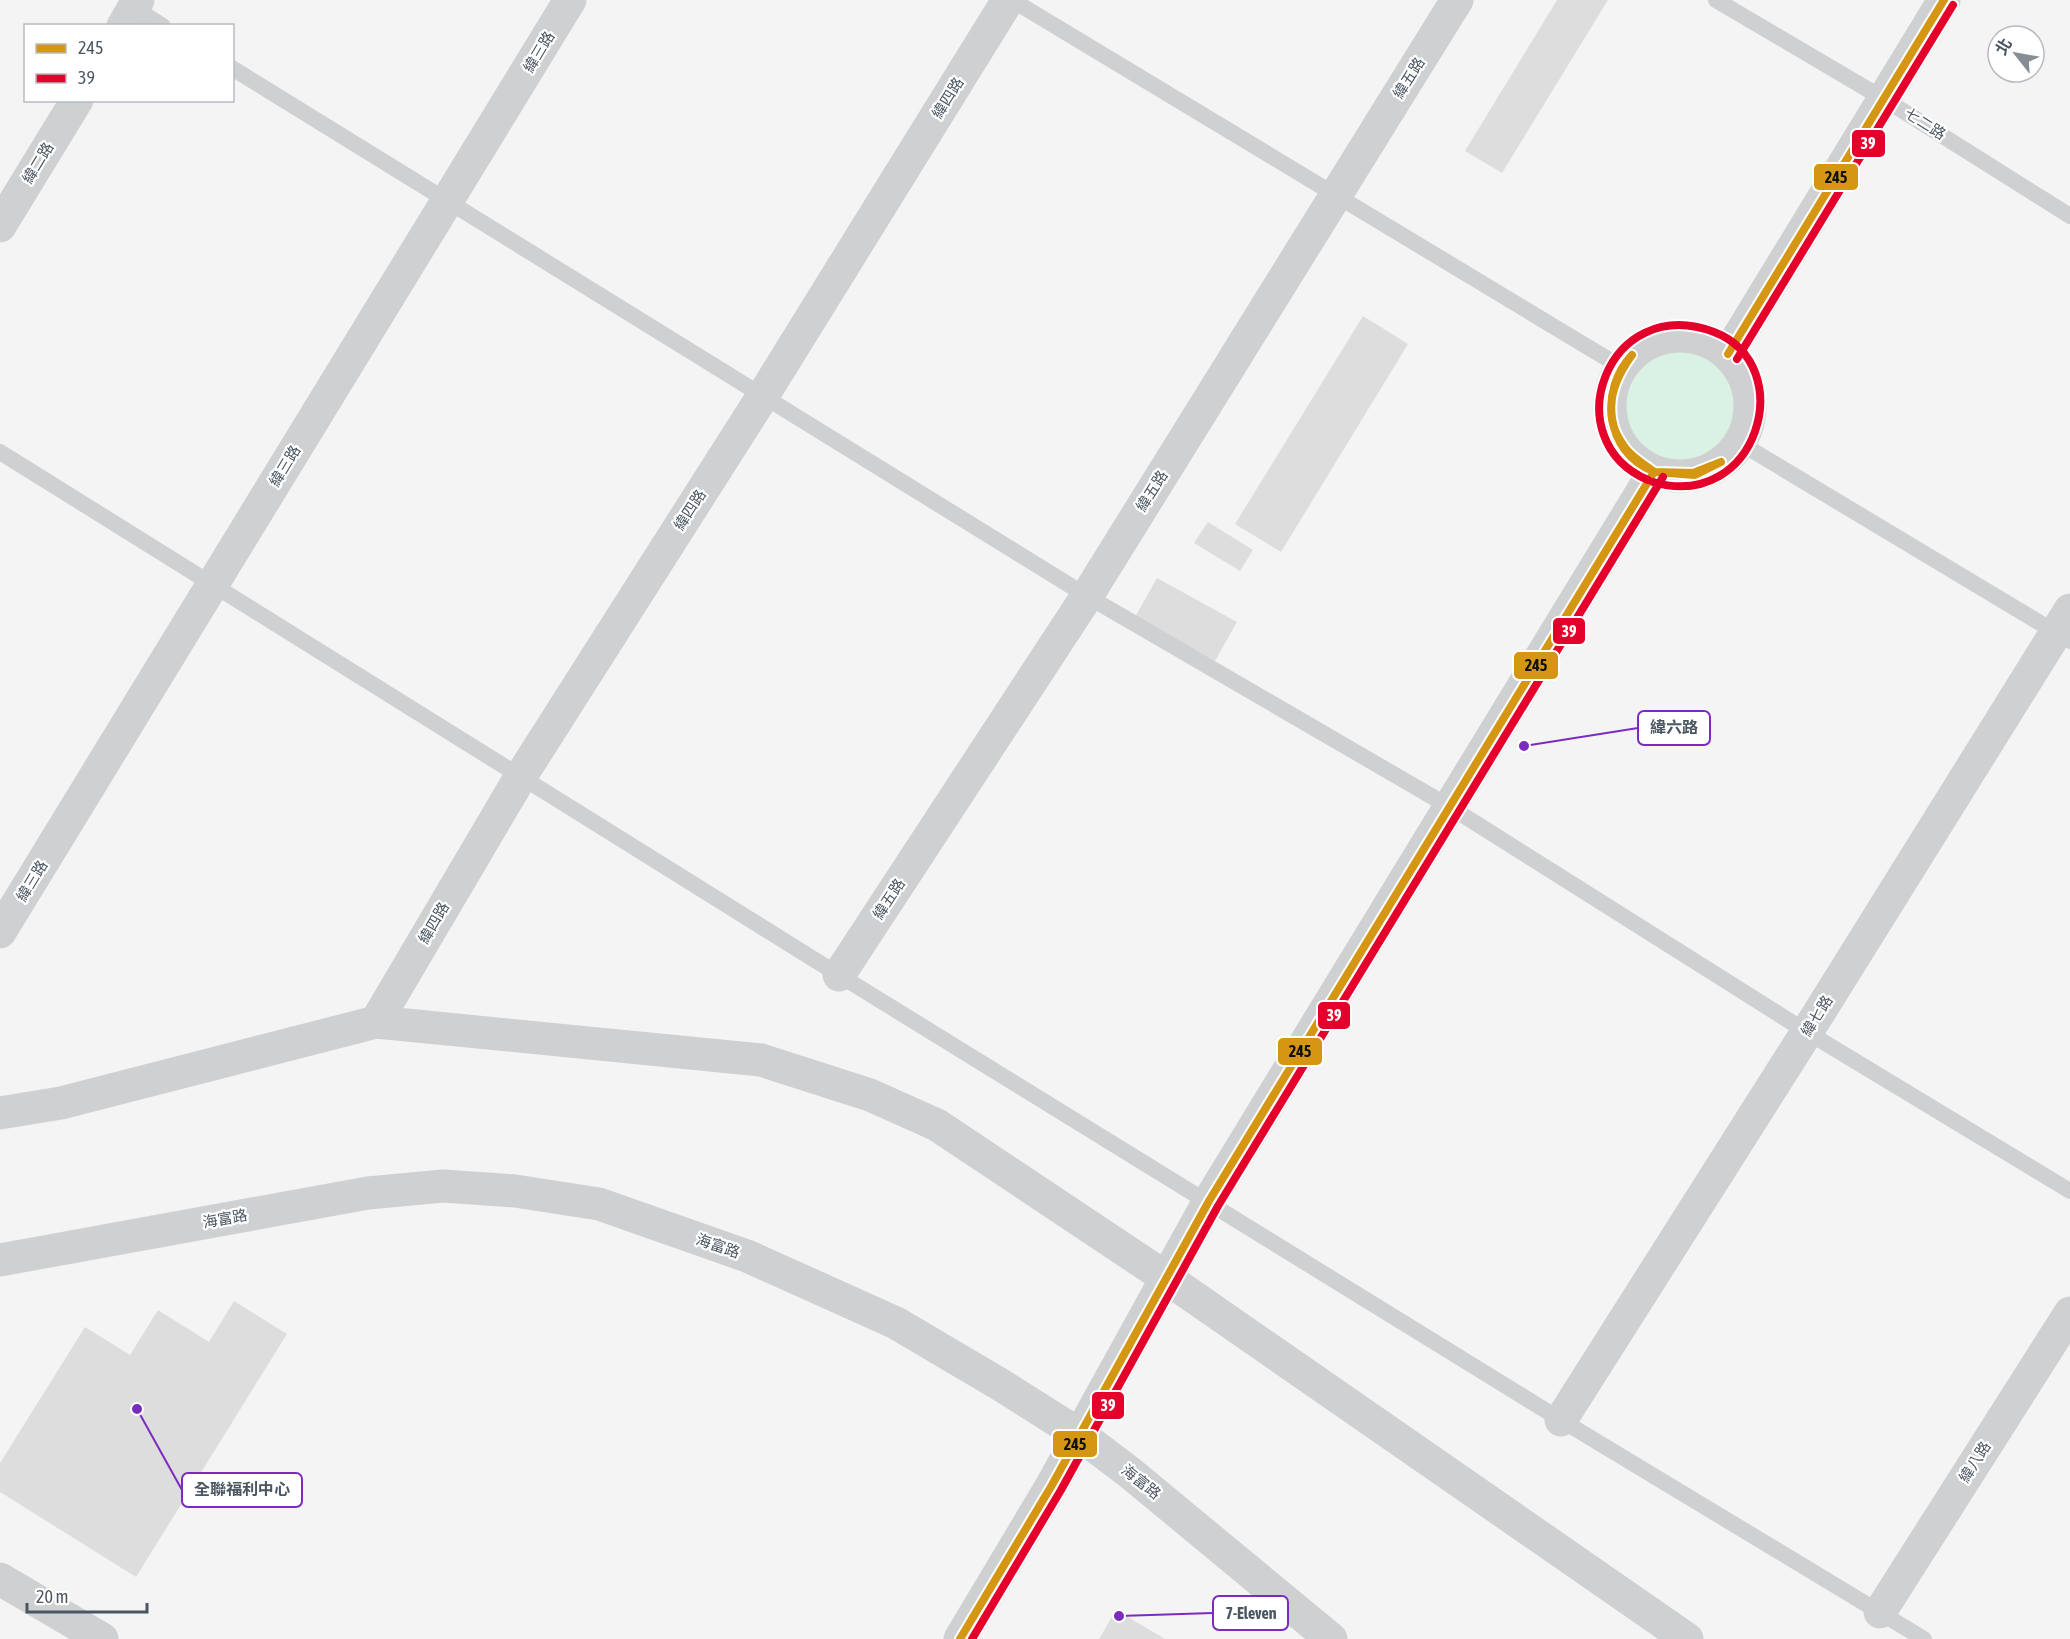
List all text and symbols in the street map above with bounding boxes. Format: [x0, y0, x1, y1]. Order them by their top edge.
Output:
legend [24, 24, 234, 102]
north arrow [1986, 24, 2046, 84]
street label: 緯三路 [520, 28, 557, 75]
text: 北 [1991, 35, 2015, 58]
text: 245 [78, 37, 103, 58]
street label: 緯五路 [1389, 54, 1428, 101]
text: 39 [78, 67, 95, 88]
street label: 緯四路 [928, 74, 967, 121]
street label: 七二路 [1902, 104, 1949, 143]
line badge: 39 [1851, 129, 1886, 158]
text: 39 [1860, 134, 1876, 152]
street label: 緯二路 [19, 139, 56, 186]
line badge: 245 [1813, 163, 1859, 191]
text: 245 [1825, 168, 1848, 186]
street label: 緯三路 [266, 442, 303, 489]
street label: 緯五路 [1132, 467, 1171, 514]
street label: 緯四路 [670, 486, 709, 533]
line badge: 39 [1552, 617, 1586, 645]
text: 39 [1561, 622, 1577, 640]
line badge: 245 [1513, 651, 1559, 680]
text: 245 [1525, 656, 1548, 674]
callout: 緯六路 [1638, 711, 1710, 745]
text: 緯六路 [1650, 718, 1698, 736]
street label: 緯三路 [13, 857, 50, 904]
street label: 緯五路 [869, 875, 908, 922]
street label: 緯四路 [415, 899, 452, 946]
street label: 緯七路 [1797, 992, 1836, 1039]
line badge: 39 [1317, 1001, 1351, 1030]
text: 39 [1326, 1006, 1342, 1024]
line badge: 245 [1277, 1037, 1323, 1066]
text: 245 [1289, 1042, 1312, 1060]
street label: 海富路 [201, 1206, 249, 1231]
street label: 海富路 [694, 1230, 742, 1261]
line badge: 39 [1091, 1391, 1125, 1420]
text: 39 [1100, 1396, 1116, 1414]
line badge: 245 [1052, 1430, 1098, 1458]
text: 245 [1064, 1435, 1087, 1453]
street label: 緯八路 [1955, 1438, 1994, 1485]
street label: 海富路 [1118, 1461, 1164, 1502]
callout: 全聯福利中心 [182, 1473, 302, 1507]
text: 全聯福利中心 [194, 1480, 290, 1498]
scale bar [27, 1576, 147, 1614]
text: 20 m [36, 1586, 68, 1607]
callout: 7-Eleven [1213, 1596, 1288, 1630]
text: 7-Eleven [1226, 1604, 1277, 1622]

